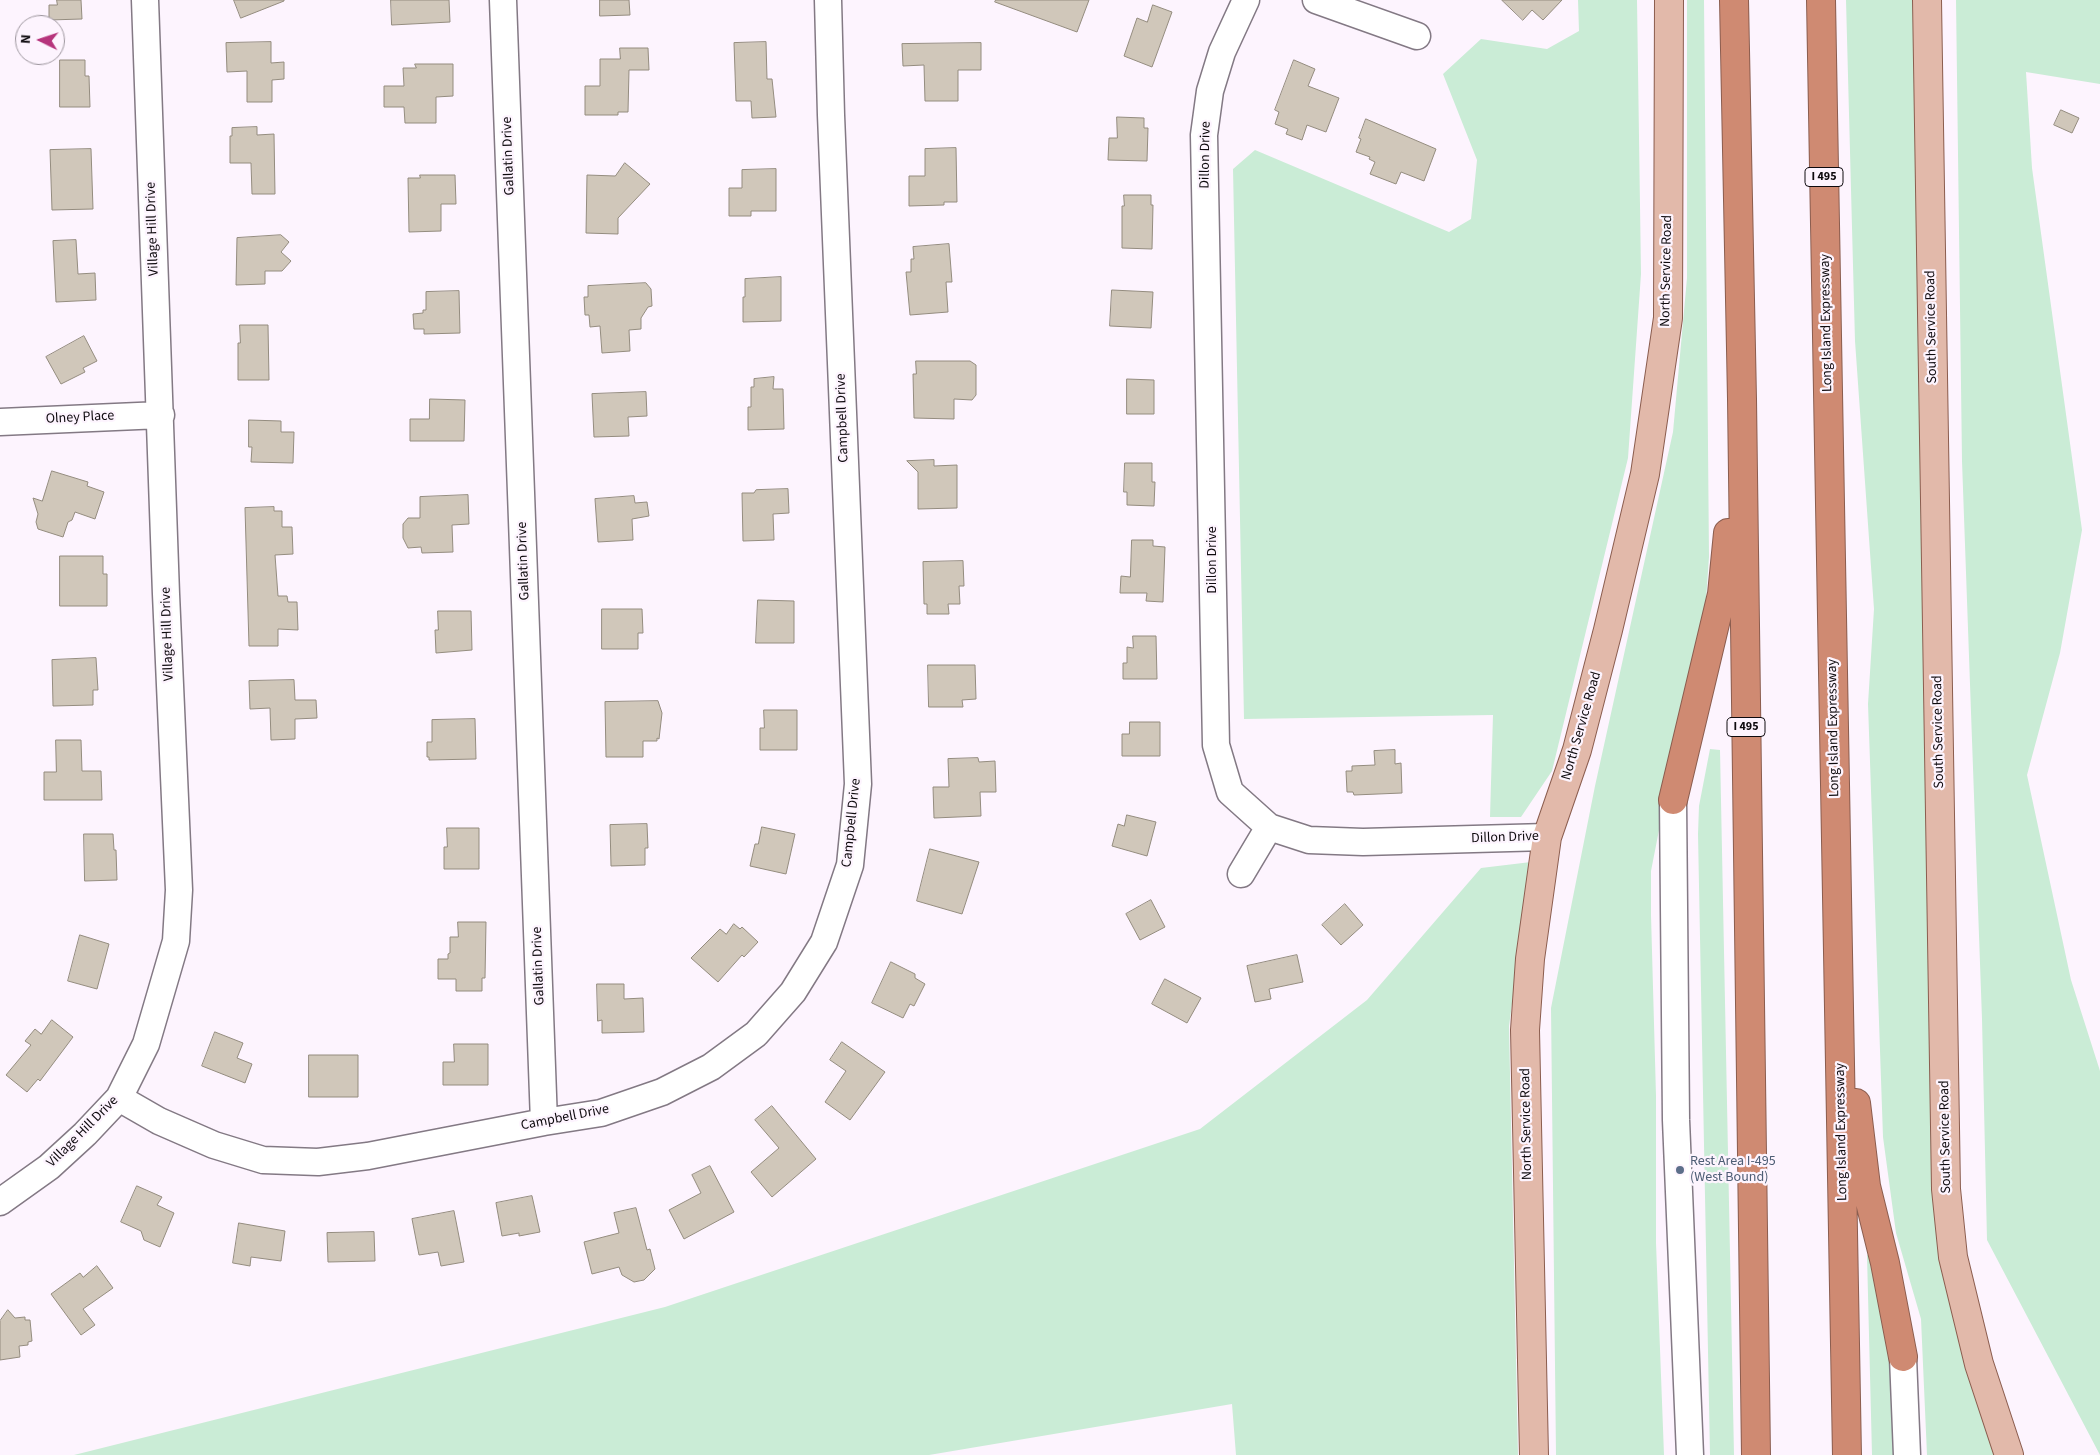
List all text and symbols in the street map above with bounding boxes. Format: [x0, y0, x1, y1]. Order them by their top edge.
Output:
north arrow [15, 15, 65, 65]
text: N [16, 34, 36, 44]
street label: Gallatin Drive [499, 116, 519, 196]
street label: Dillon Drive [1197, 121, 1215, 189]
road number: I 495 [1805, 168, 1843, 186]
street label: Village Hill Drive [143, 182, 163, 276]
street label: North Service Road [1658, 215, 1676, 327]
street label: Long Island Expressway [1817, 254, 1837, 392]
street label: South Service Road [1923, 270, 1941, 384]
street label: Campbell Drive [833, 373, 853, 463]
street label: Olney Place [45, 408, 115, 428]
street label: Gallatin Drive [514, 521, 534, 601]
street label: Dillon Drive [1205, 526, 1221, 594]
street label: Village Hill Drive [158, 587, 178, 681]
street label: Long Island Expressway [1824, 659, 1844, 797]
street label: North Service Road [1558, 670, 1606, 782]
street label: South Service Road [1930, 675, 1948, 789]
road number: I 495 [1727, 718, 1765, 736]
street label: Campbell Drive [839, 778, 865, 868]
street label: Dillon Drive [1471, 828, 1539, 848]
street label: Gallatin Drive [529, 926, 549, 1006]
street label: Long Island Expressway [1832, 1063, 1852, 1201]
street label: North Service Road [1518, 1068, 1536, 1180]
street label: South Service Road [1937, 1080, 1955, 1194]
street label: Village Hill Drive [44, 1093, 122, 1171]
street label: Campbell Drive [520, 1101, 610, 1135]
place label: Rest Area I-495 (West Bound) [1690, 1154, 1776, 1186]
marker: Rest Area I-495 (West Bound) [1674, 1164, 1686, 1176]

